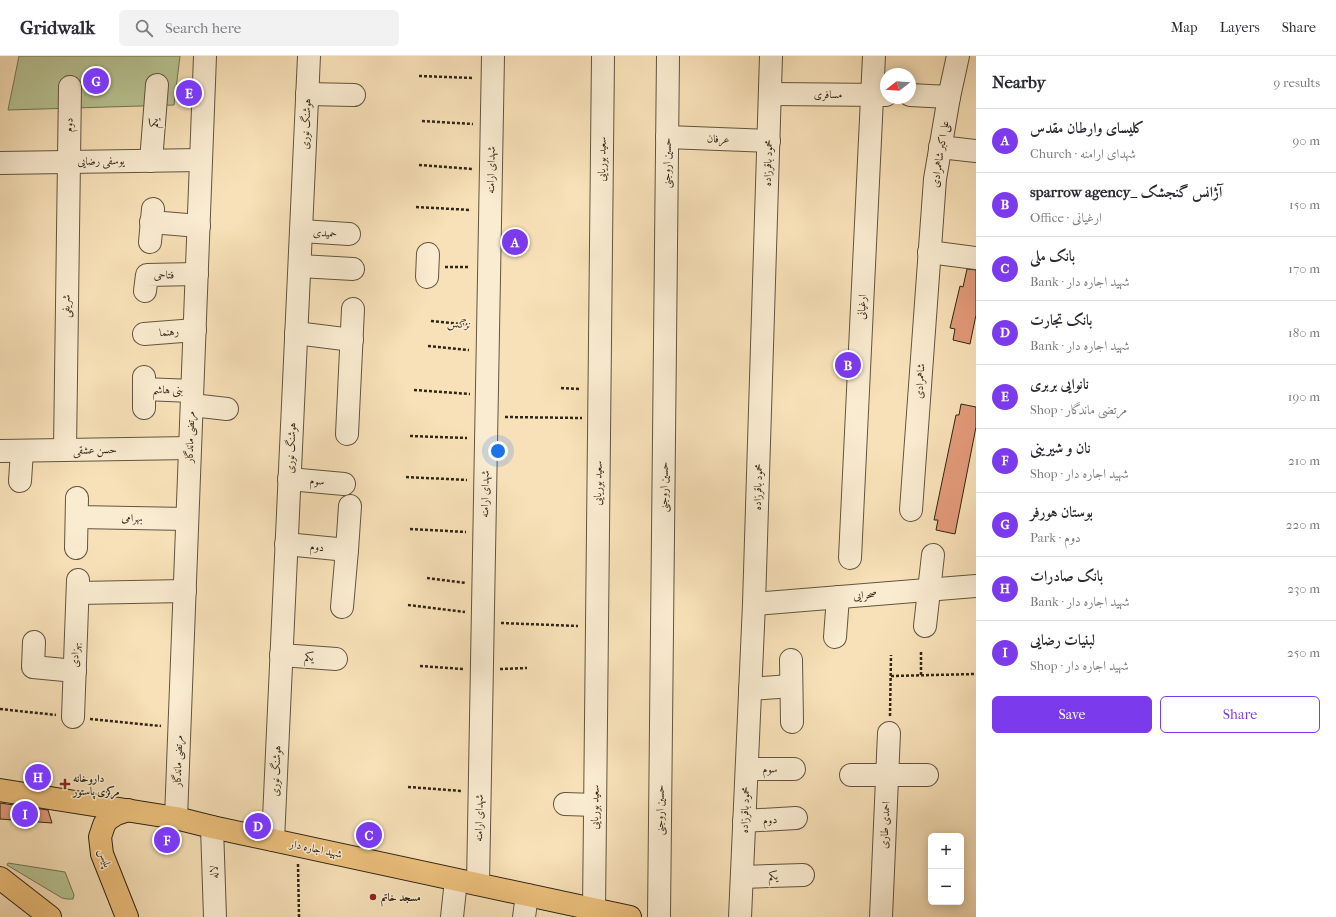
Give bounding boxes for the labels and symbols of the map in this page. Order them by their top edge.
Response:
pin: G [83,66,109,96]
north arrow [880,68,916,104]
pin: E [176,78,202,108]
street label: مسافری [814,88,842,102]
street label: هوشنگ نوری [297,98,314,150]
street label: یکم [147,117,165,129]
street label: دوم [62,118,79,132]
street label: علی اکبر شاهمرادی [928,120,954,189]
street label: عرفان [706,132,729,147]
street label: سعید بوریایی [595,136,610,182]
street label: حسین اروجنی [660,138,676,188]
street label: محمود باقرزاده [761,139,776,187]
street label: شهدای ارامنه [484,146,499,194]
street label: یوسفی رضایی [77,154,126,170]
street label: حمیدی [312,226,338,240]
pin: A [502,227,528,257]
street label: فتاحی [154,268,174,282]
street label: شریفی [59,294,75,318]
street label: ارغیانی [855,294,869,320]
street label: نرگس [447,316,472,333]
street label: رهنما [159,325,179,339]
pin: B [835,350,861,380]
street label: شاهمرادی [912,363,929,399]
street label: بنی هاشم [152,383,184,401]
street label: مرتضی ماندگار [182,411,198,464]
street label: هوشنگ نوری [282,422,299,474]
your location [488,441,508,461]
street label: حسن عشقی [73,443,117,459]
street label: سعید بوریایی [591,460,606,506]
street label: حسین اروجنی [657,462,673,512]
street label: محمود باقرزاده [751,463,766,511]
street label: شهدای ارامنه [478,470,493,518]
street label: سوم [309,474,325,491]
street label: بهرامی [121,511,143,526]
street label: دوم [309,540,325,557]
street label: صحرایی [853,587,878,604]
street label: بهزادی [68,642,83,668]
street label: یکم [303,650,315,668]
street label: مرتضی ماندگار [170,735,186,788]
street label: هوشنگ نوری [267,745,284,797]
pin: H [25,762,51,792]
street label: سوم [762,762,778,779]
place label: داروخانه مرکزی پاستور [71,772,120,800]
marker: داروخانه مرکزی پاستور [60,779,70,789]
street label: سعید بوریایی [588,784,603,830]
street label: حسین اروجنی [653,785,669,835]
street label: محمود باقرزاده [738,786,753,834]
street label: شهدای ارامنه [472,794,487,842]
pin: I [12,799,38,829]
street label: احمدی طاری [877,801,893,849]
pin: D [245,811,271,841]
street label: دوم [762,813,778,830]
pin: C [356,820,382,850]
pin: F [154,825,180,855]
street label: شهید اجاره دار [287,837,344,862]
street label: پلیس [95,847,114,870]
street label: لاله [207,865,221,879]
street label: یکم [768,869,779,887]
place label: مسجد خاتم [381,891,421,907]
marker: مسجد خاتم [368,892,378,902]

